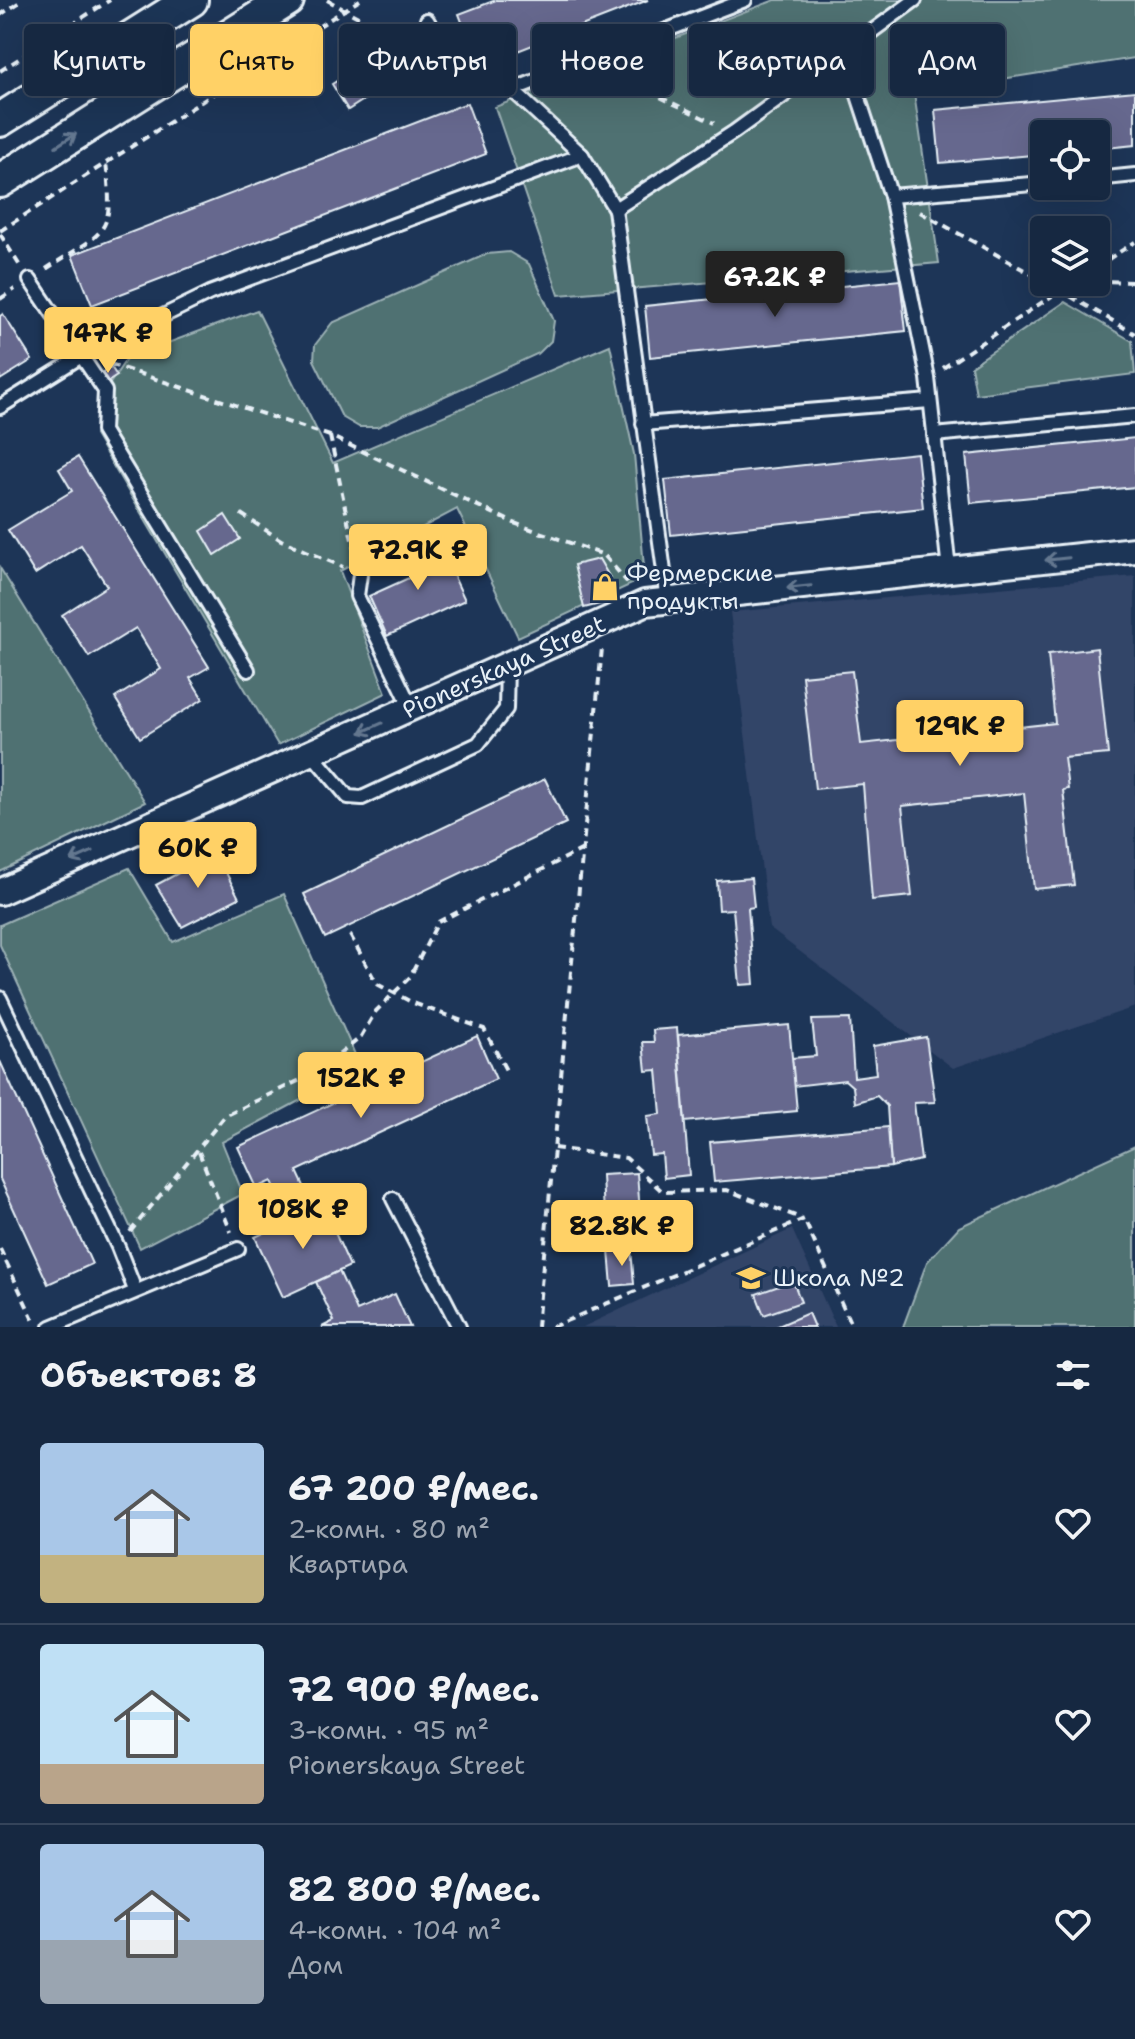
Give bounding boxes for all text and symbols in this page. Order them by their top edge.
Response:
chip: Купить [24,24,174,96]
chip: Снять [190,24,323,96]
chip: Фильтры [339,24,516,96]
chip: Новое [532,24,673,96]
chip: Квартира [689,24,874,96]
chip: Дом [890,24,1005,96]
map controls [1030,120,1110,296]
button: locate [1030,120,1110,200]
one-way arrow [54,131,77,147]
button: layers [1030,216,1110,296]
pin: 67.2K ₽ [701,251,849,319]
text: 67.2K ₽ [724,259,826,294]
pin: 147K ₽ [43,307,173,375]
text: 147K ₽ [62,315,154,350]
pin: 72.9K ₽ [344,524,492,592]
text: 72.9K ₽ [367,532,469,567]
one-way arrow [1045,551,1071,566]
place label: Фермерские продукты [627,557,774,617]
shop icon: Фермерские продукты [590,572,620,602]
one-way arrow [786,579,813,594]
street label: Pionerskaya Street [397,608,611,726]
pin: 129K ₽ [895,700,1025,768]
text: 129K ₽ [914,708,1006,743]
one-way arrow [359,721,384,736]
pin: 60K ₽ [142,822,254,890]
text: 60K ₽ [157,830,239,865]
one-way arrow [70,849,95,864]
pin: 152K ₽ [296,1052,426,1120]
text: 152K ₽ [316,1060,406,1095]
pin: 108K ₽ [238,1183,368,1251]
text: 108K ₽ [257,1191,349,1226]
pin: 82.8K ₽ [548,1200,696,1268]
text: 82.8K ₽ [569,1208,675,1243]
place label: Школа №2 [773,1262,905,1294]
school or university icon: Школа №2 [736,1263,766,1293]
text: Объектов: 8 [40,1352,257,1398]
icon: filters [1051,1353,1095,1397]
text: 67 200 ₽/мес. [288,1465,539,1511]
icon: home [104,1475,200,1571]
icon: heart [1051,1501,1095,1545]
text: 2-комн. · 80 m² [288,1511,490,1546]
text: Квартира [288,1546,408,1581]
text: 72 900 ₽/мес. [288,1666,540,1712]
icon: home [104,1676,200,1772]
icon: heart [1051,1702,1095,1746]
text: 3-комн. · 95 m² [288,1712,489,1747]
text: Pionerskaya Street [288,1747,525,1782]
text: 82 800 ₽/мес. [288,1866,541,1912]
icon: home [104,1876,200,1972]
icon: heart [1051,1902,1095,1946]
text: 4-комн. · 104 m² [288,1912,502,1947]
text: Дом [288,1947,343,1982]

